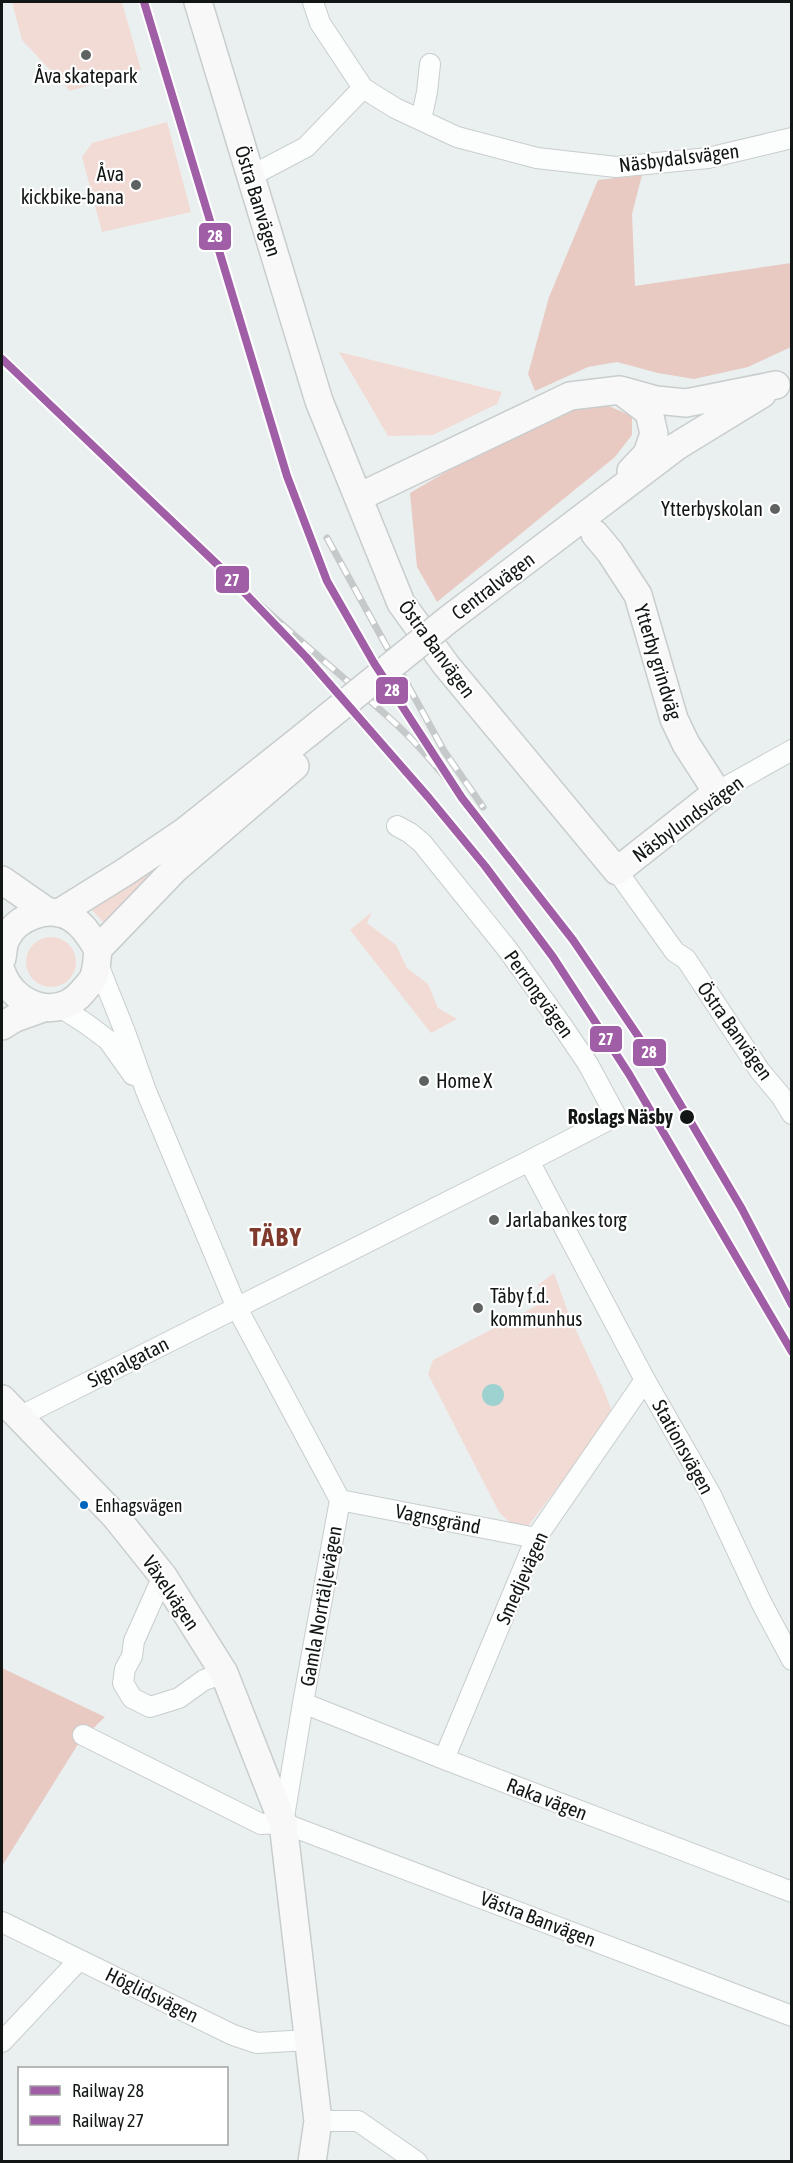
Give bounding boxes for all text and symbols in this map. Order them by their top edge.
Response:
marker: Åva skatepark [79,48,93,62]
place label: Åva skatepark [34,64,138,87]
street label: Näsbydalsvägen [618,139,740,176]
street label: Östra Banvägen [231,143,286,259]
place label: Åva kickbike-bana [21,162,124,208]
marker: Åva kickbike-bana [129,178,143,192]
line badge: 28 [198,222,232,251]
text: 28 [207,227,223,245]
place label: Ytterbyskolan [661,497,763,520]
marker: Ytterbyskolan [768,502,782,516]
street label: Centralvägen [447,547,539,624]
line badge: 27 [215,565,250,594]
text: 27 [224,571,240,589]
street label: Östra Banvägen [394,595,480,702]
street label: Ytterby grindväg [630,601,687,723]
line badge: 28 [375,676,409,705]
text: 28 [384,681,400,699]
street label: Näsbylundsvägen [628,771,748,866]
street label: Perrongvägen [500,945,579,1042]
street label: Östra Banvägen [693,977,778,1084]
line badge: 27 [589,1025,623,1053]
text: 27 [598,1030,614,1048]
line badge: 28 [632,1038,667,1067]
text: 28 [641,1043,657,1061]
place label: Home X [436,1069,492,1092]
marker: Home X [417,1074,431,1088]
place label: Roslags Näsby [568,1105,674,1128]
marker: Roslags Näsby [678,1108,696,1126]
place label: Jarlabankes torg [506,1208,627,1231]
marker: Jarlabankes torg [487,1213,501,1227]
district label: TÄBY [249,1222,303,1252]
place label: Täby f.d. kommunhus [490,1284,582,1330]
marker: Täby f.d. kommunhus [471,1301,485,1315]
street label: Signalgatan [83,1331,172,1392]
street label: Stationsvägen [648,1396,719,1498]
place label: Enhagsvägen [95,1495,182,1516]
marker: Enhagsvägen [78,1499,90,1511]
street label: Vagnsgränd [393,1499,483,1538]
street label: Gamla Norrtäljevägen [295,1524,346,1688]
street label: Smedjevägen [491,1528,552,1628]
street label: Växelvägen [138,1551,205,1634]
street label: Raka vägen [504,1773,591,1824]
street label: Västra Banvägen [477,1886,599,1951]
street label: Höglidsvägen [102,1962,202,2027]
legend [18,2067,228,2145]
text: Railway 28 [72,2080,144,2101]
text: Railway 27 [72,2110,144,2131]

